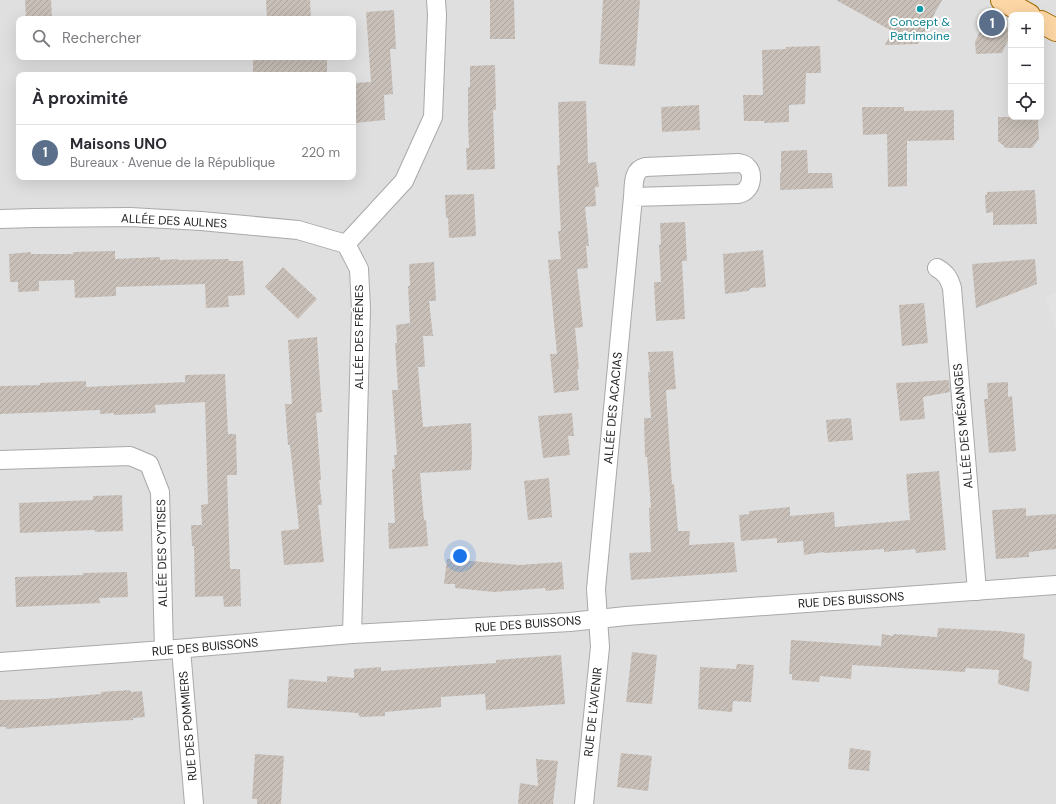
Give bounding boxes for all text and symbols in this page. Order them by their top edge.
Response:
marker: Concept & Patrimoine [915,4,925,14]
pin: 1 [979,8,1005,38]
map controls [1008,12,1044,120]
button: + [1008,12,1044,48]
place label: Concept & Patrimoine [890,14,950,44]
search box [16,16,356,60]
icon: search [30,27,52,49]
text: Rechercher [62,28,141,48]
button: − [1008,48,1044,84]
button: locate [1008,84,1044,120]
text: À proximité [32,87,128,109]
text: Maisons UNO [70,134,167,154]
text: 1 [43,144,47,161]
text: 220 m [301,144,340,161]
text: Bureaux · Avenue de la République [70,154,275,171]
street label: ALLÉE DES AULNES [120,210,228,232]
street label: ALLÉE DES FRÊNES [351,285,367,389]
street label: ALLÉE DES ACACIAS [600,351,626,465]
street label: ALLÉE DES MÉSANGES [950,363,976,489]
street label: ALLÉE DES CYTISES [153,499,171,607]
your location [450,546,470,566]
street label: RUE DES BUISSONS [797,588,905,612]
street label: RUE DES BUISSONS [474,612,582,636]
street label: RUE DES BUISSONS [151,634,259,660]
street label: RUE DE L'AVENIR [580,667,606,757]
street label: RUE DES POMMIERS [175,670,201,782]

